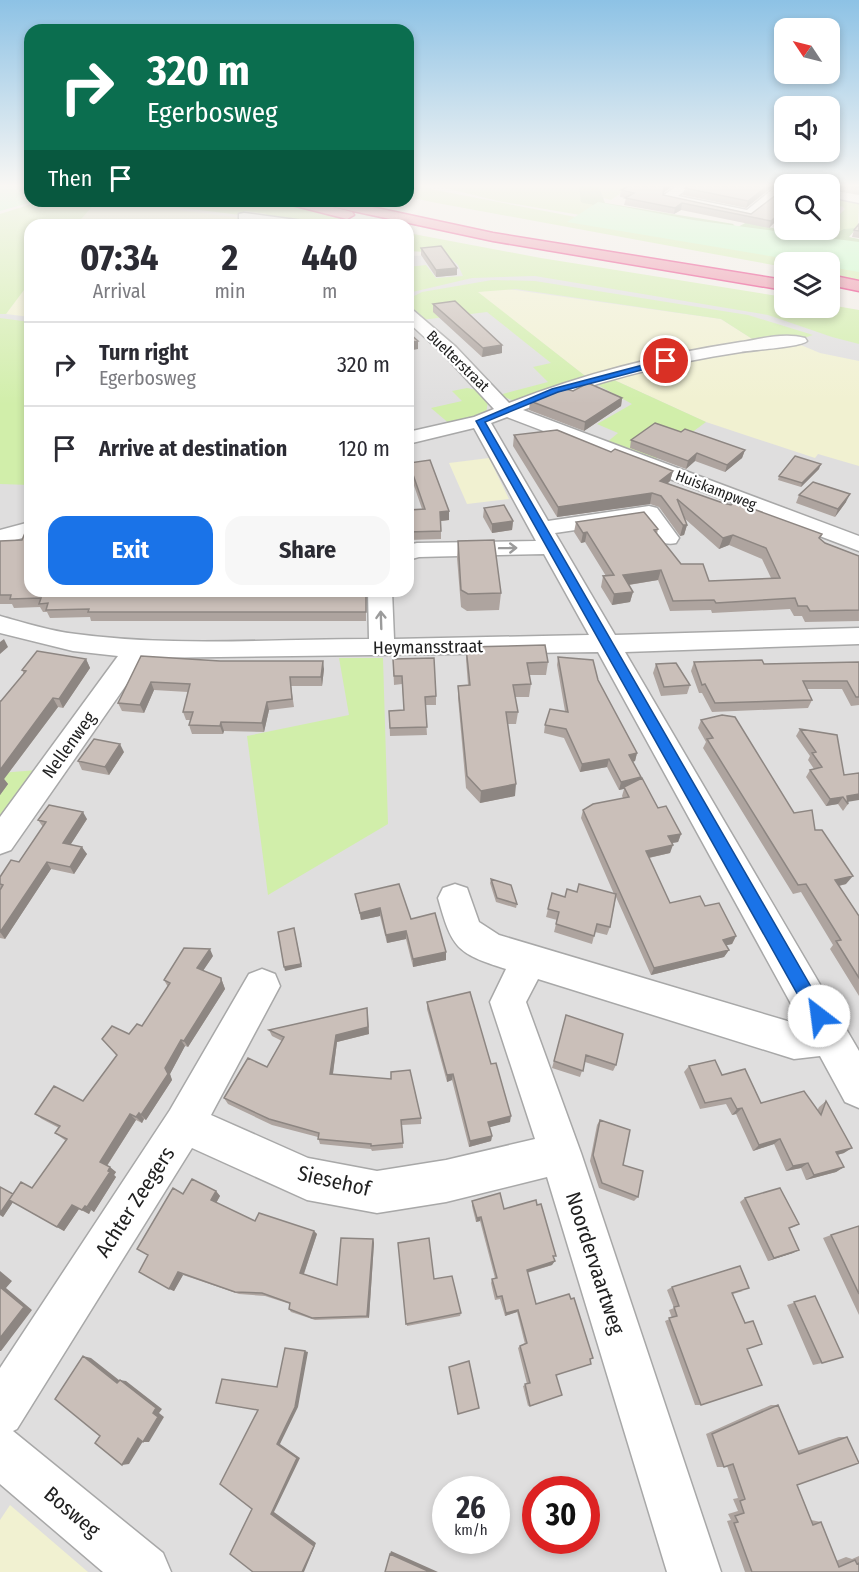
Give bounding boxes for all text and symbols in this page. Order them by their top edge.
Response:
north arrow [774,18,840,84]
map controls [774,18,840,318]
text: 320 m [147,46,250,96]
icon: right [48,48,126,126]
button: sound [774,96,840,162]
text: Egerbosweg [147,97,278,129]
icon: arrive [104,162,137,195]
text: Then [48,165,92,192]
button: search [774,174,840,240]
text: 07:34 [80,236,159,280]
text: 2 [222,236,238,280]
text: 440 [301,236,358,280]
button: layers [774,252,840,318]
text: Arrival [93,279,146,303]
text: min [214,279,245,303]
text: m [322,279,337,303]
street label: Buelterstraat [423,327,493,395]
pin [640,335,691,386]
text: Turn right [99,339,188,366]
icon: arrive [649,344,682,377]
icon: right [48,348,81,381]
text: 320 m [337,351,390,378]
text: Egerbosweg [99,366,196,390]
icon: arrive [48,432,81,465]
text: Arrive at destination [99,435,287,462]
text: 120 m [338,435,390,462]
street label: Huiskampweg [673,466,759,514]
button: Exit [48,516,213,585]
button: Share [225,516,390,585]
one-way arrow [498,542,518,553]
one-way arrow [376,610,387,630]
street label: Heymansstraat [373,635,483,659]
street label: Nellenweg [38,707,101,783]
position arrow [787,984,851,1048]
street label: Achter Zeegers [90,1142,180,1262]
street label: Siesehof [295,1160,374,1202]
street label: Noordervaartweg [560,1188,630,1338]
speed limit sign: 30 [522,1476,600,1554]
street label: Bosweg [39,1481,105,1543]
text: 26 [456,1490,486,1526]
text: km/h [454,1521,488,1539]

